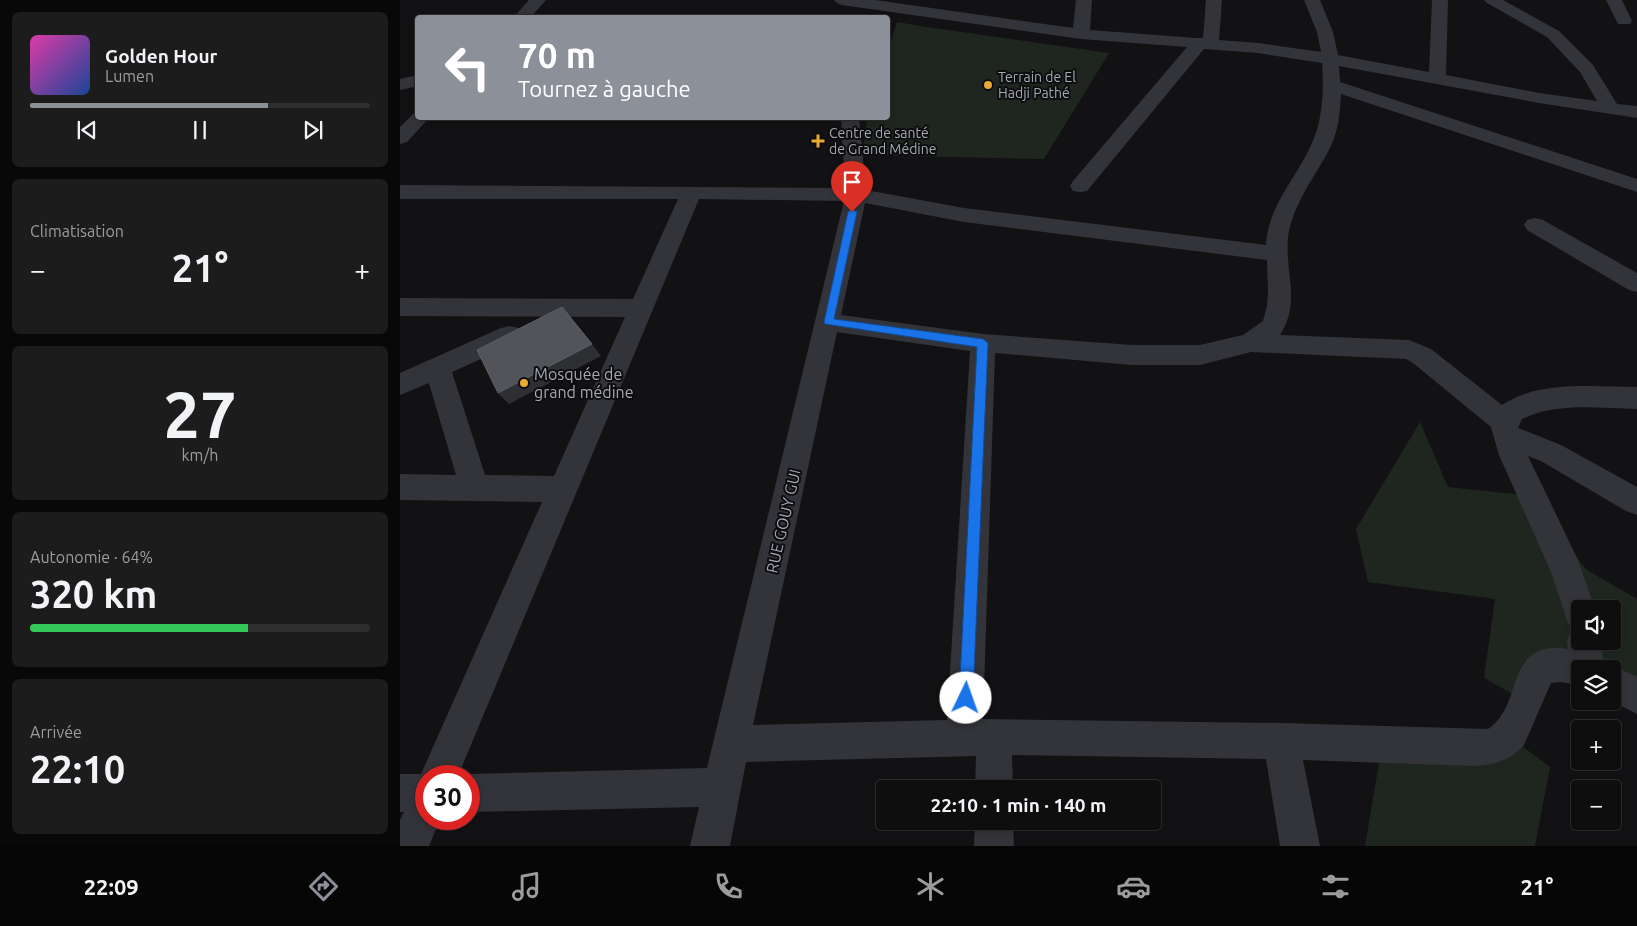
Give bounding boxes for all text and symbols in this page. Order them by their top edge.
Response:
icon: left [435,35,500,100]
text: 70 m [518,35,596,75]
text: Golden Hour [105,45,217,67]
text: Lumen [105,67,154,85]
place label: Terrain de El Hadji Pathé [998,69,1076,101]
text: Tournez à gauche [518,76,691,101]
marker: Terrain de El Hadji Pathé [982,79,994,91]
icon: previous [73,116,101,144]
icon: pause [186,116,214,144]
icon: next [299,116,327,144]
place label: Centre de santé de Grand Médine [829,125,937,157]
marker: Centre de santé de Grand Médine [811,134,825,148]
pin [831,161,873,212]
icon: arrive [838,168,866,196]
text: Climatisation [30,222,124,240]
text: 21° [172,247,228,289]
text: − [30,254,46,285]
text: + [354,254,370,285]
place label: Mosquée de grand médine [534,365,634,401]
text: 27 [163,377,237,450]
marker: Mosquée de grand médine [518,377,530,389]
text: km/h [182,446,218,464]
street label: RUE GOUY GUI [762,467,804,575]
text: Autonomie · 64% [30,548,153,566]
text: 320 km [30,573,157,615]
map controls [1571,600,1621,830]
button: sound [1571,600,1621,650]
button: layers [1571,660,1621,710]
position arrow [939,671,991,723]
button: + [1571,720,1621,770]
text: Arrivée [30,723,82,741]
text: 22:10 [30,748,125,790]
speed limit sign: 30 [415,765,480,830]
button: − [1571,780,1621,830]
text: 22:10 · 1 min · 140 m [931,794,1106,816]
icon: directions [306,869,341,904]
icon: music [509,869,544,904]
icon: phone [711,869,746,904]
icon: climate [913,869,948,904]
icon: car [1116,869,1151,904]
icon: filters [1318,869,1353,904]
text: 22:09 [84,874,139,899]
text: 21° [1521,874,1553,899]

